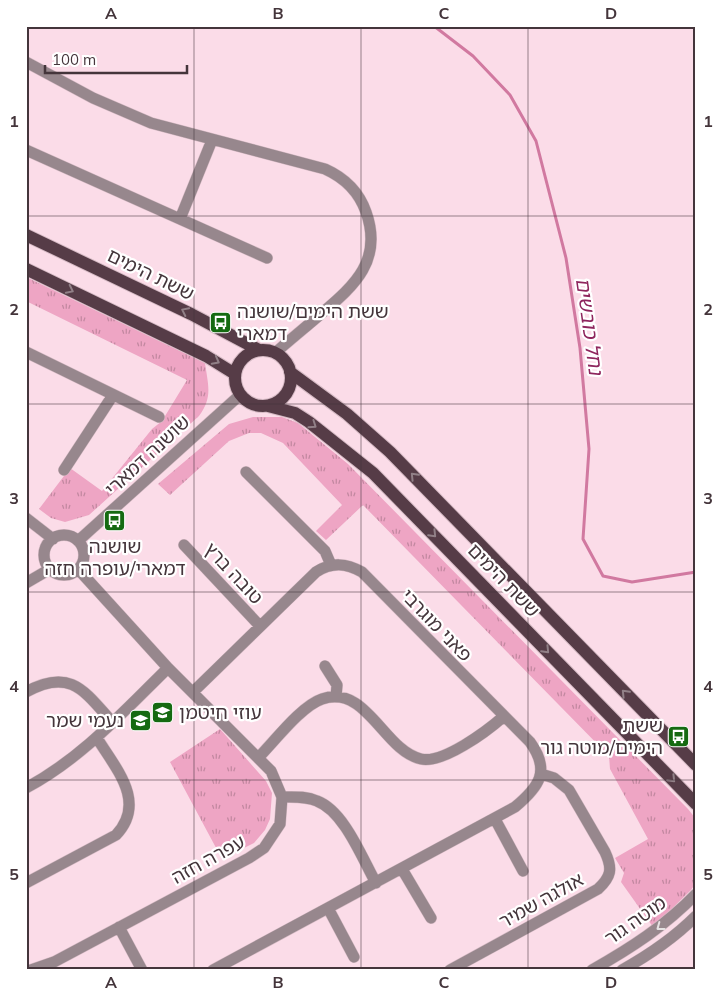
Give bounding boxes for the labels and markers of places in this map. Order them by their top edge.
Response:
place label: ששת הימים/שושנה דמארי [237,299,389,345]
bus stop icon: ששת הימים/שושנה דמארי [209,310,233,334]
bus stop icon: שושנה דמארי/עופרה חזה [103,508,127,532]
place label: שושנה דמארי/עופרה חזה [44,534,186,580]
school or university icon: עוזי חיטמן [151,700,175,724]
place label: עוזי חיטמן [179,700,262,724]
place label: נעמי שמר [46,708,124,732]
school or university icon: נעמי שמר [128,708,152,732]
place label: ששת הימים/מוטה גור [540,713,663,759]
bus stop icon: ששת הימים/מוטה גור [667,724,691,748]

